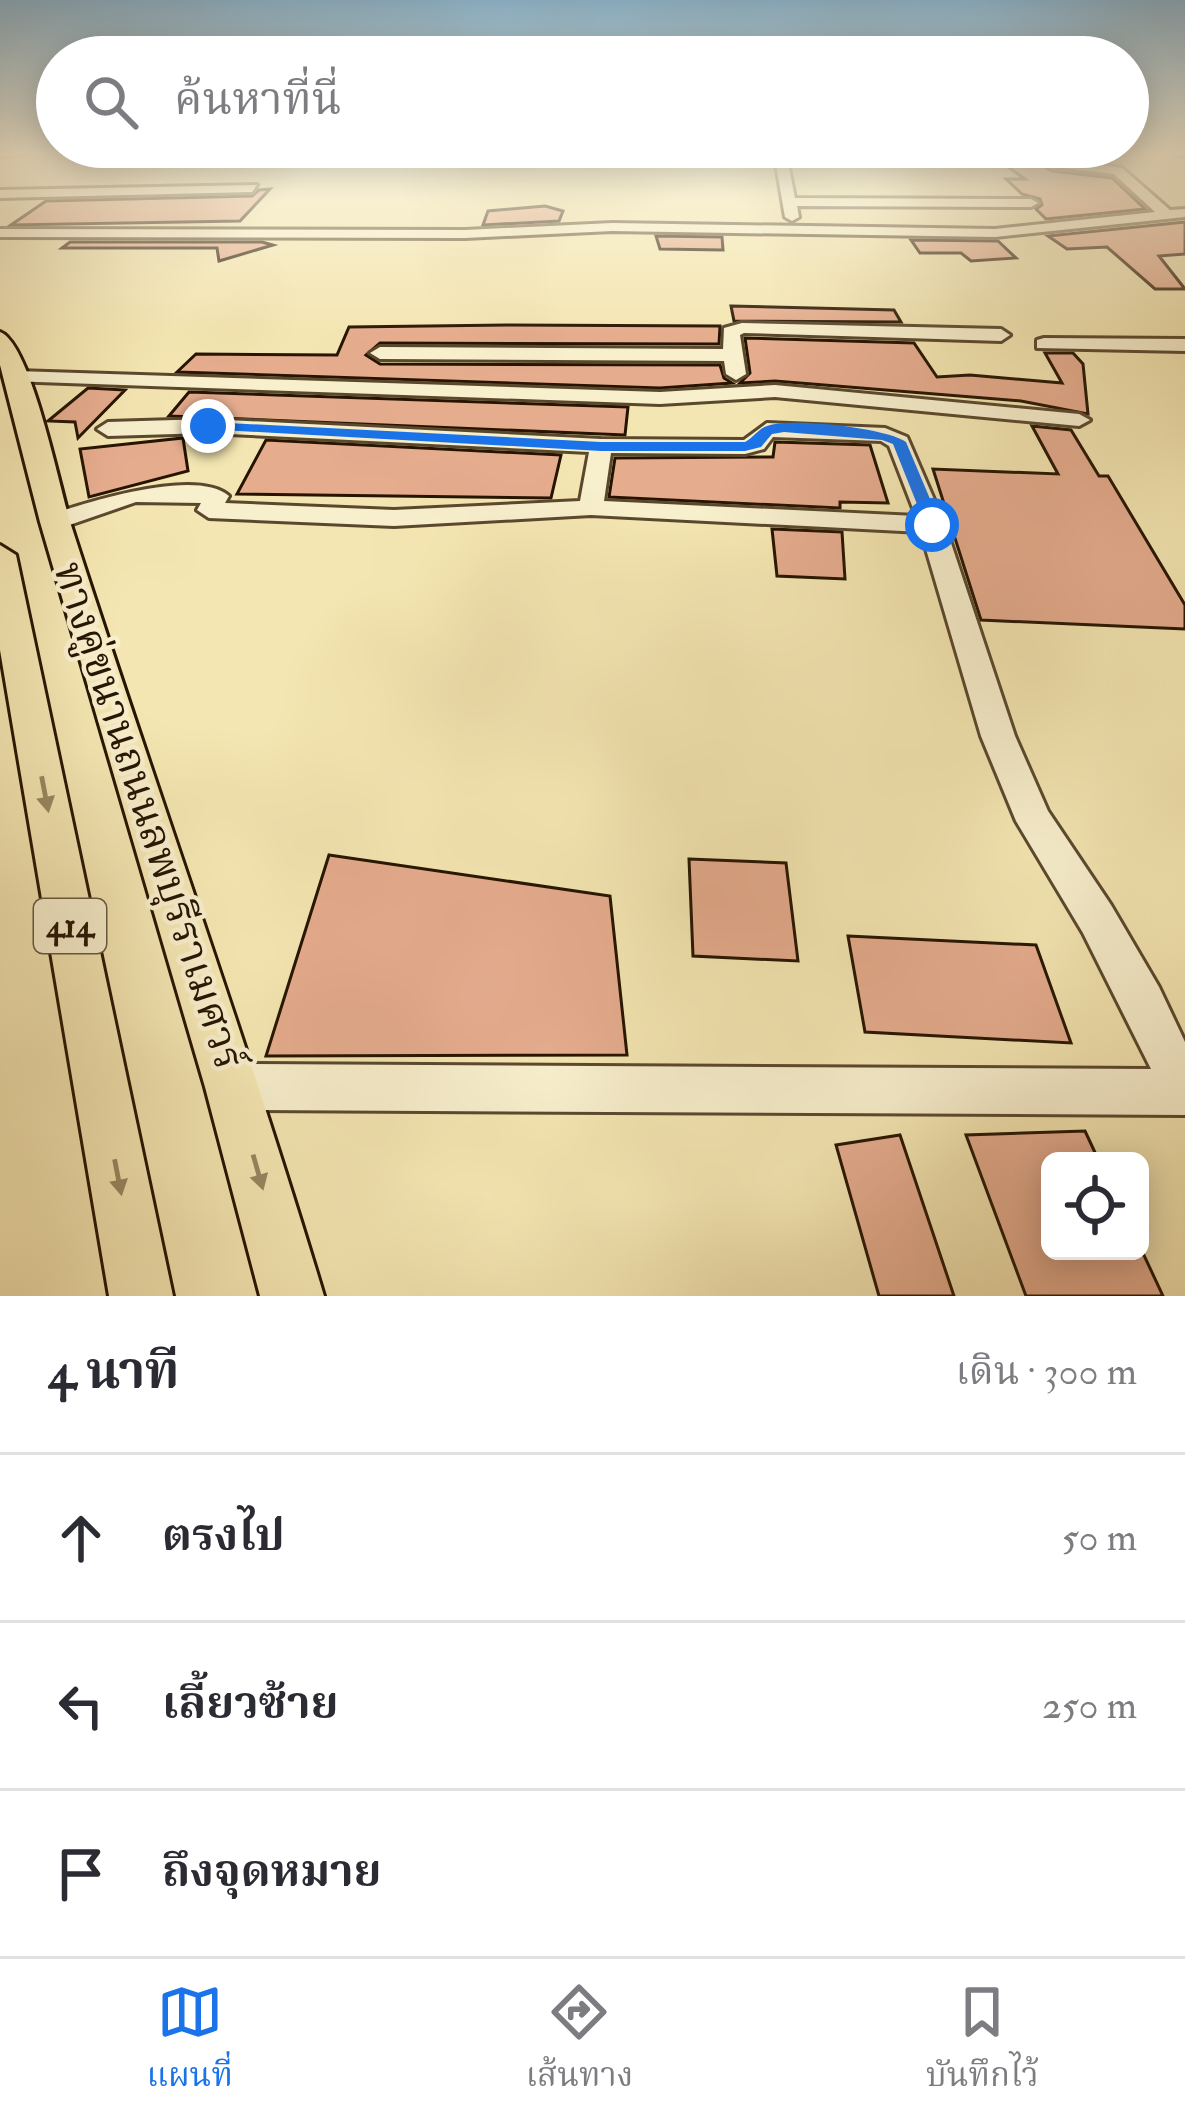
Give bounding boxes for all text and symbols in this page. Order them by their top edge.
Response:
search box [36,36,1149,168]
icon: search [78,69,144,135]
text: ค้นหาที่นี่ [174,72,342,128]
route end [181,399,235,453]
route start [905,498,959,552]
street label: ทางคู่ขนานถนนลพบุรีราเมศวร์ [41,556,255,1078]
one-way arrow [36,776,55,814]
road number: 414 [34,899,106,953]
map controls [1041,1152,1149,1260]
button: locate [1041,1152,1149,1260]
one-way arrow [249,1154,268,1191]
one-way arrow [109,1159,128,1197]
text: 4 นาที [48,1340,179,1404]
text: เดิน · 300 m [956,1347,1137,1396]
icon: ahead [48,1505,114,1571]
text: ตรงไป [162,1508,285,1564]
text: 50 m [1062,1513,1137,1562]
icon: left [48,1673,114,1739]
text: เลี้ยวซ้าย [162,1676,338,1732]
text: 250 m [1042,1681,1137,1730]
icon: arrive [48,1841,114,1907]
text: ถึงจุดหมาย [162,1844,382,1900]
tab: แผนที่ [146,1979,233,2104]
tab: เส้นทาง [526,1979,633,2104]
tab: บันทึกไว้ [926,1979,1039,2104]

